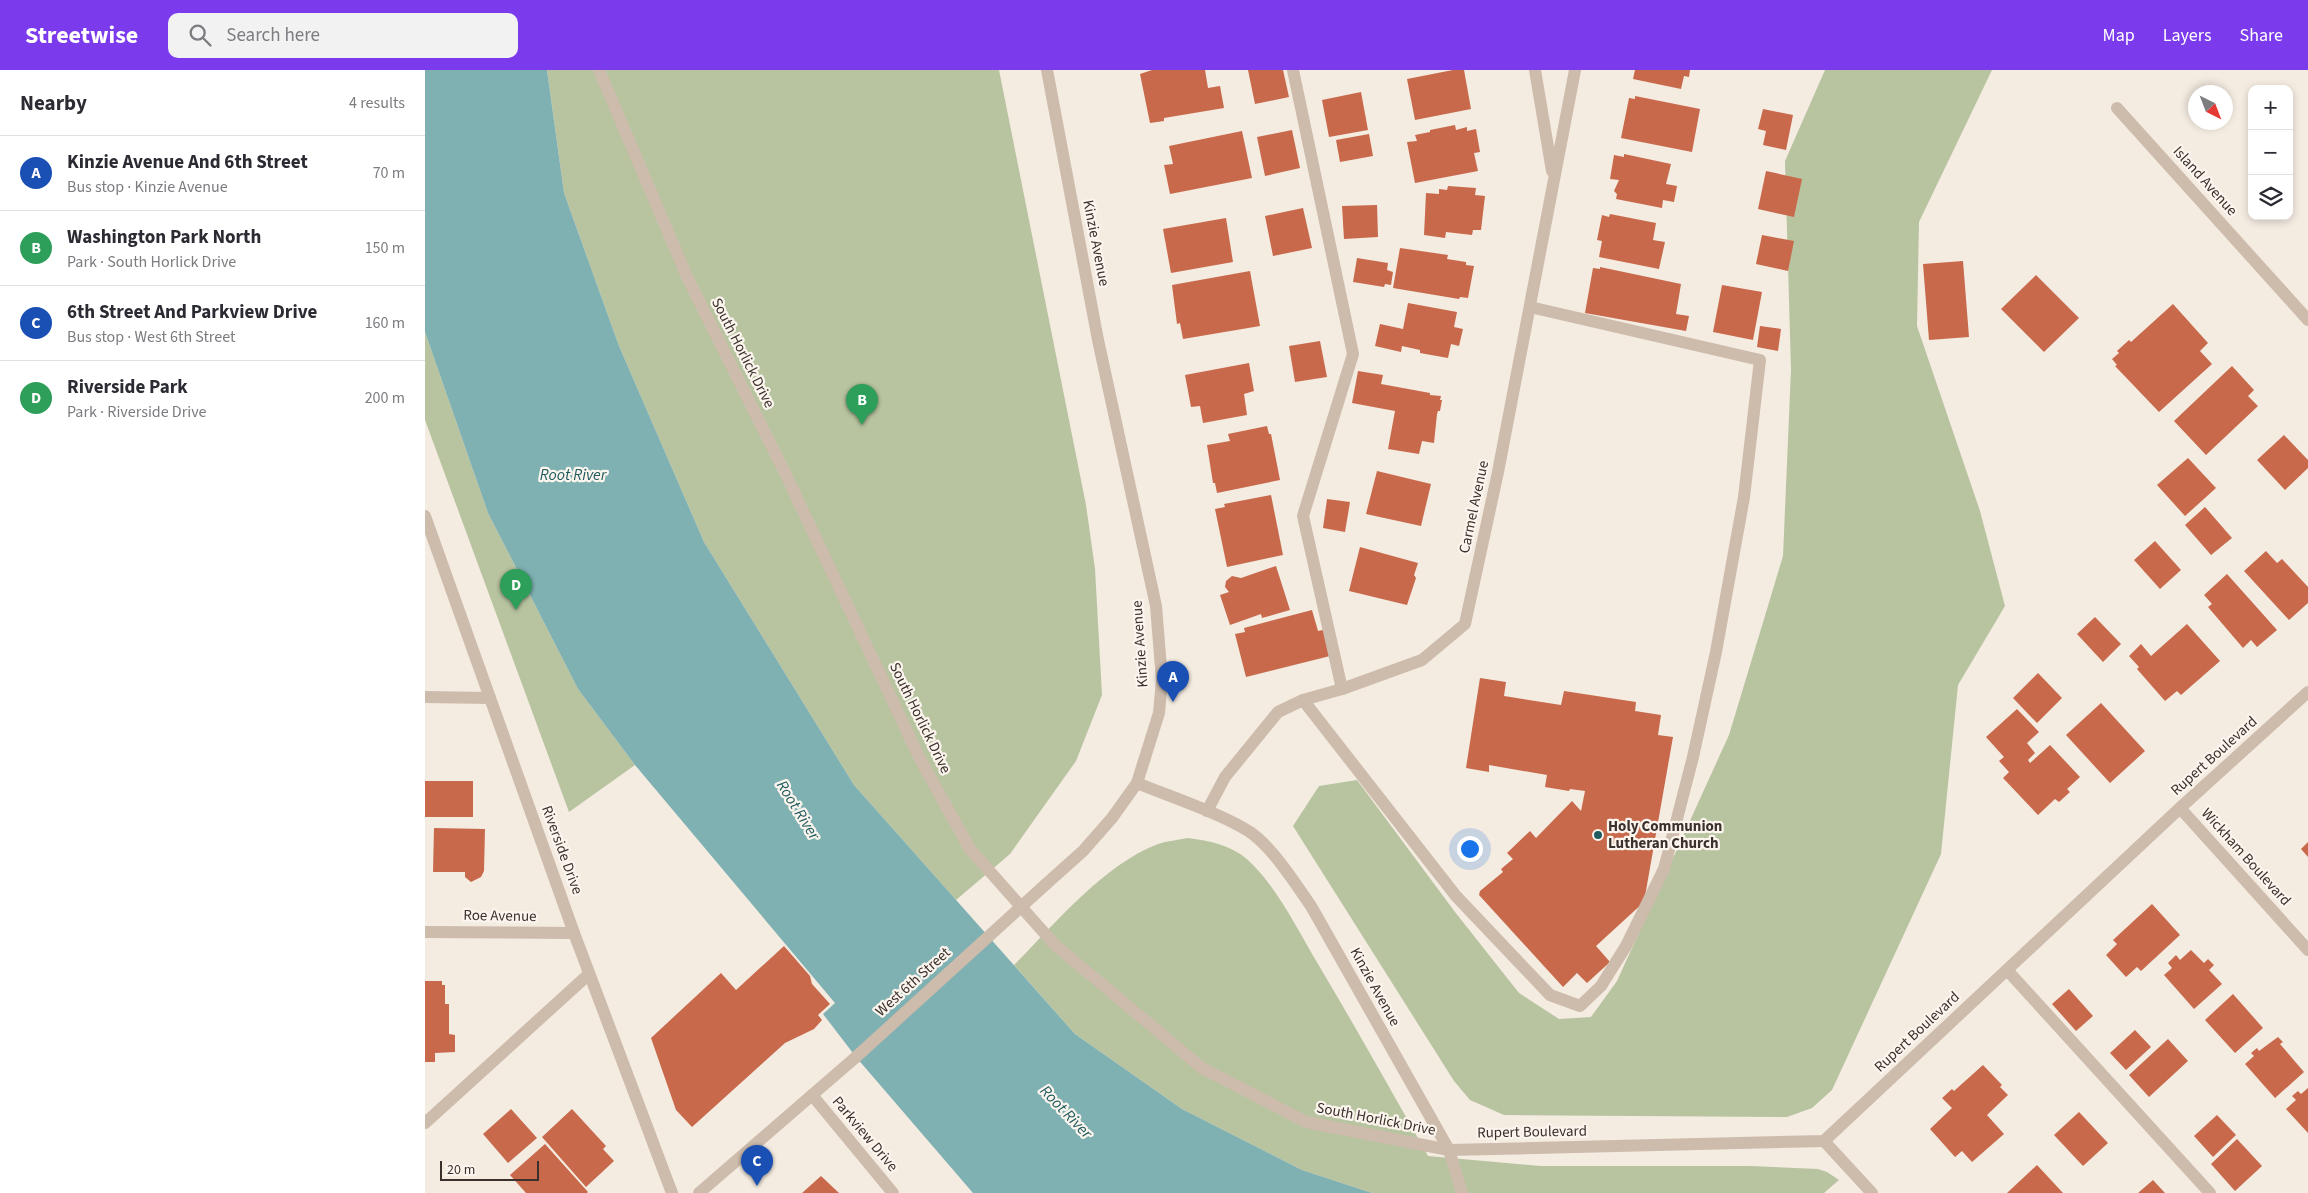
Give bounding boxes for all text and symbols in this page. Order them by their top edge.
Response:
search box [168,13,518,58]
text: Streetwise [25,18,138,53]
icon: search [186,21,214,49]
text: Search here [226,22,320,49]
text: Map [2103,23,2135,48]
text: Layers [2163,23,2212,48]
text: Share [2240,23,2283,48]
north arrow [2188,85,2233,130]
map controls [2248,85,2293,220]
button: + [2248,85,2293,130]
text: Nearby [20,88,87,118]
text: 4 results [349,92,405,114]
button: − [2248,130,2293,175]
street label: Island Avenue [2168,142,2242,220]
text: Kinzie Avenue And 6th Street [67,149,308,176]
text: A [31,162,41,184]
text: 70 m [373,162,405,184]
button: layers [2248,175,2293,220]
text: Bus stop · Kinzie Avenue [67,176,228,198]
street label: Kinzie Avenue [1077,198,1115,288]
text: Washington Park North [67,224,261,251]
text: B [31,237,41,259]
text: 150 m [365,237,405,259]
text: Park · South Horlick Drive [67,251,236,273]
street label: South Horlick Drive [706,294,780,412]
text: 6th Street And Parkview Drive [67,299,317,326]
text: C [31,312,41,334]
text: 160 m [365,312,405,334]
text: Bus stop · West 6th Street [67,326,235,348]
text: Riverside Park [67,374,188,401]
pin: B [846,384,878,425]
text: D [31,387,41,409]
text: 200 m [365,387,405,409]
text: Park · Riverside Drive [67,401,207,423]
street label: Carmel Avenue [1454,459,1494,555]
water label: Root River [540,464,608,486]
pin: D [500,569,532,610]
street label: Kinzie Avenue [1126,600,1154,688]
street label: South Horlick Drive [884,659,956,777]
pin: A [1157,661,1189,702]
street label: Rupert Boulevard [2166,711,2262,801]
water label: Root River [771,776,826,845]
street label: Riverside Drive [536,803,588,897]
street label: Wickham Boulevard [2196,804,2296,910]
place label: Holy Communion Lutheran Church [1608,816,1722,854]
marker: Holy Communion Lutheran Church [1592,829,1604,841]
your location [1457,836,1483,862]
street label: Roe Avenue [463,905,537,927]
street label: West 6th Street [871,943,955,1021]
street label: Kinzie Avenue [1345,944,1405,1030]
street label: Rupert Boulevard [1870,987,1964,1077]
water label: Root River [1035,1080,1098,1145]
street label: Parkview Drive [827,1092,903,1176]
street label: South Horlick Drive [1315,1097,1437,1141]
street label: Rupert Boulevard [1477,1121,1587,1143]
pin: C [741,1145,773,1186]
scale bar [440,1158,539,1181]
text: 20 m [447,1160,475,1180]

